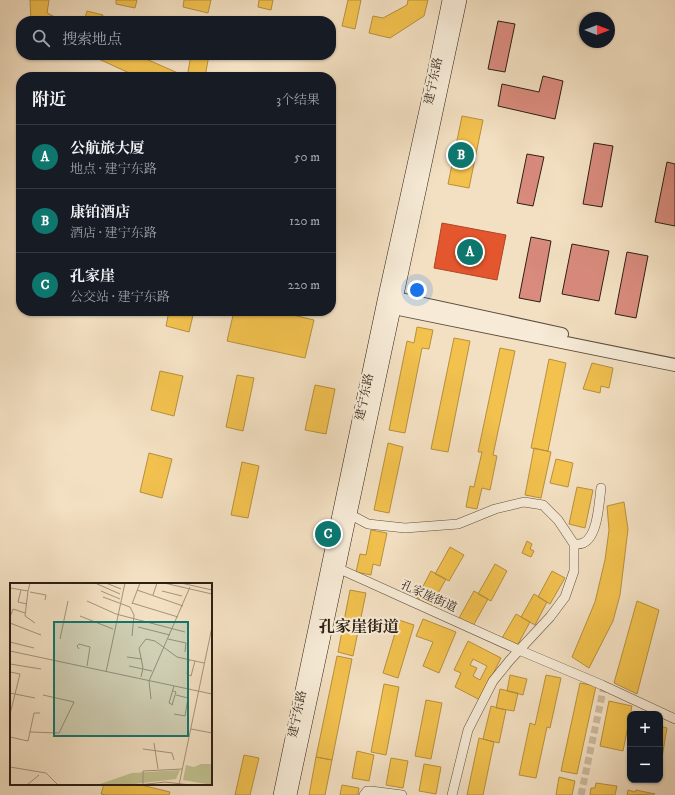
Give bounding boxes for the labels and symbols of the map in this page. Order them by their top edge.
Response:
north arrow [579,12,615,48]
street label: 建宁东路 [421,56,446,106]
pin: B [448,140,474,170]
pin: A [457,237,483,267]
your location [407,280,427,300]
street label: 建宁东路 [352,372,377,422]
pin: C [315,519,341,549]
street label: 孔家崖街道 [398,577,459,616]
inset map [10,583,212,785]
district label: 孔家崖街道 [319,617,399,637]
street label: 建宁东路 [285,689,310,739]

